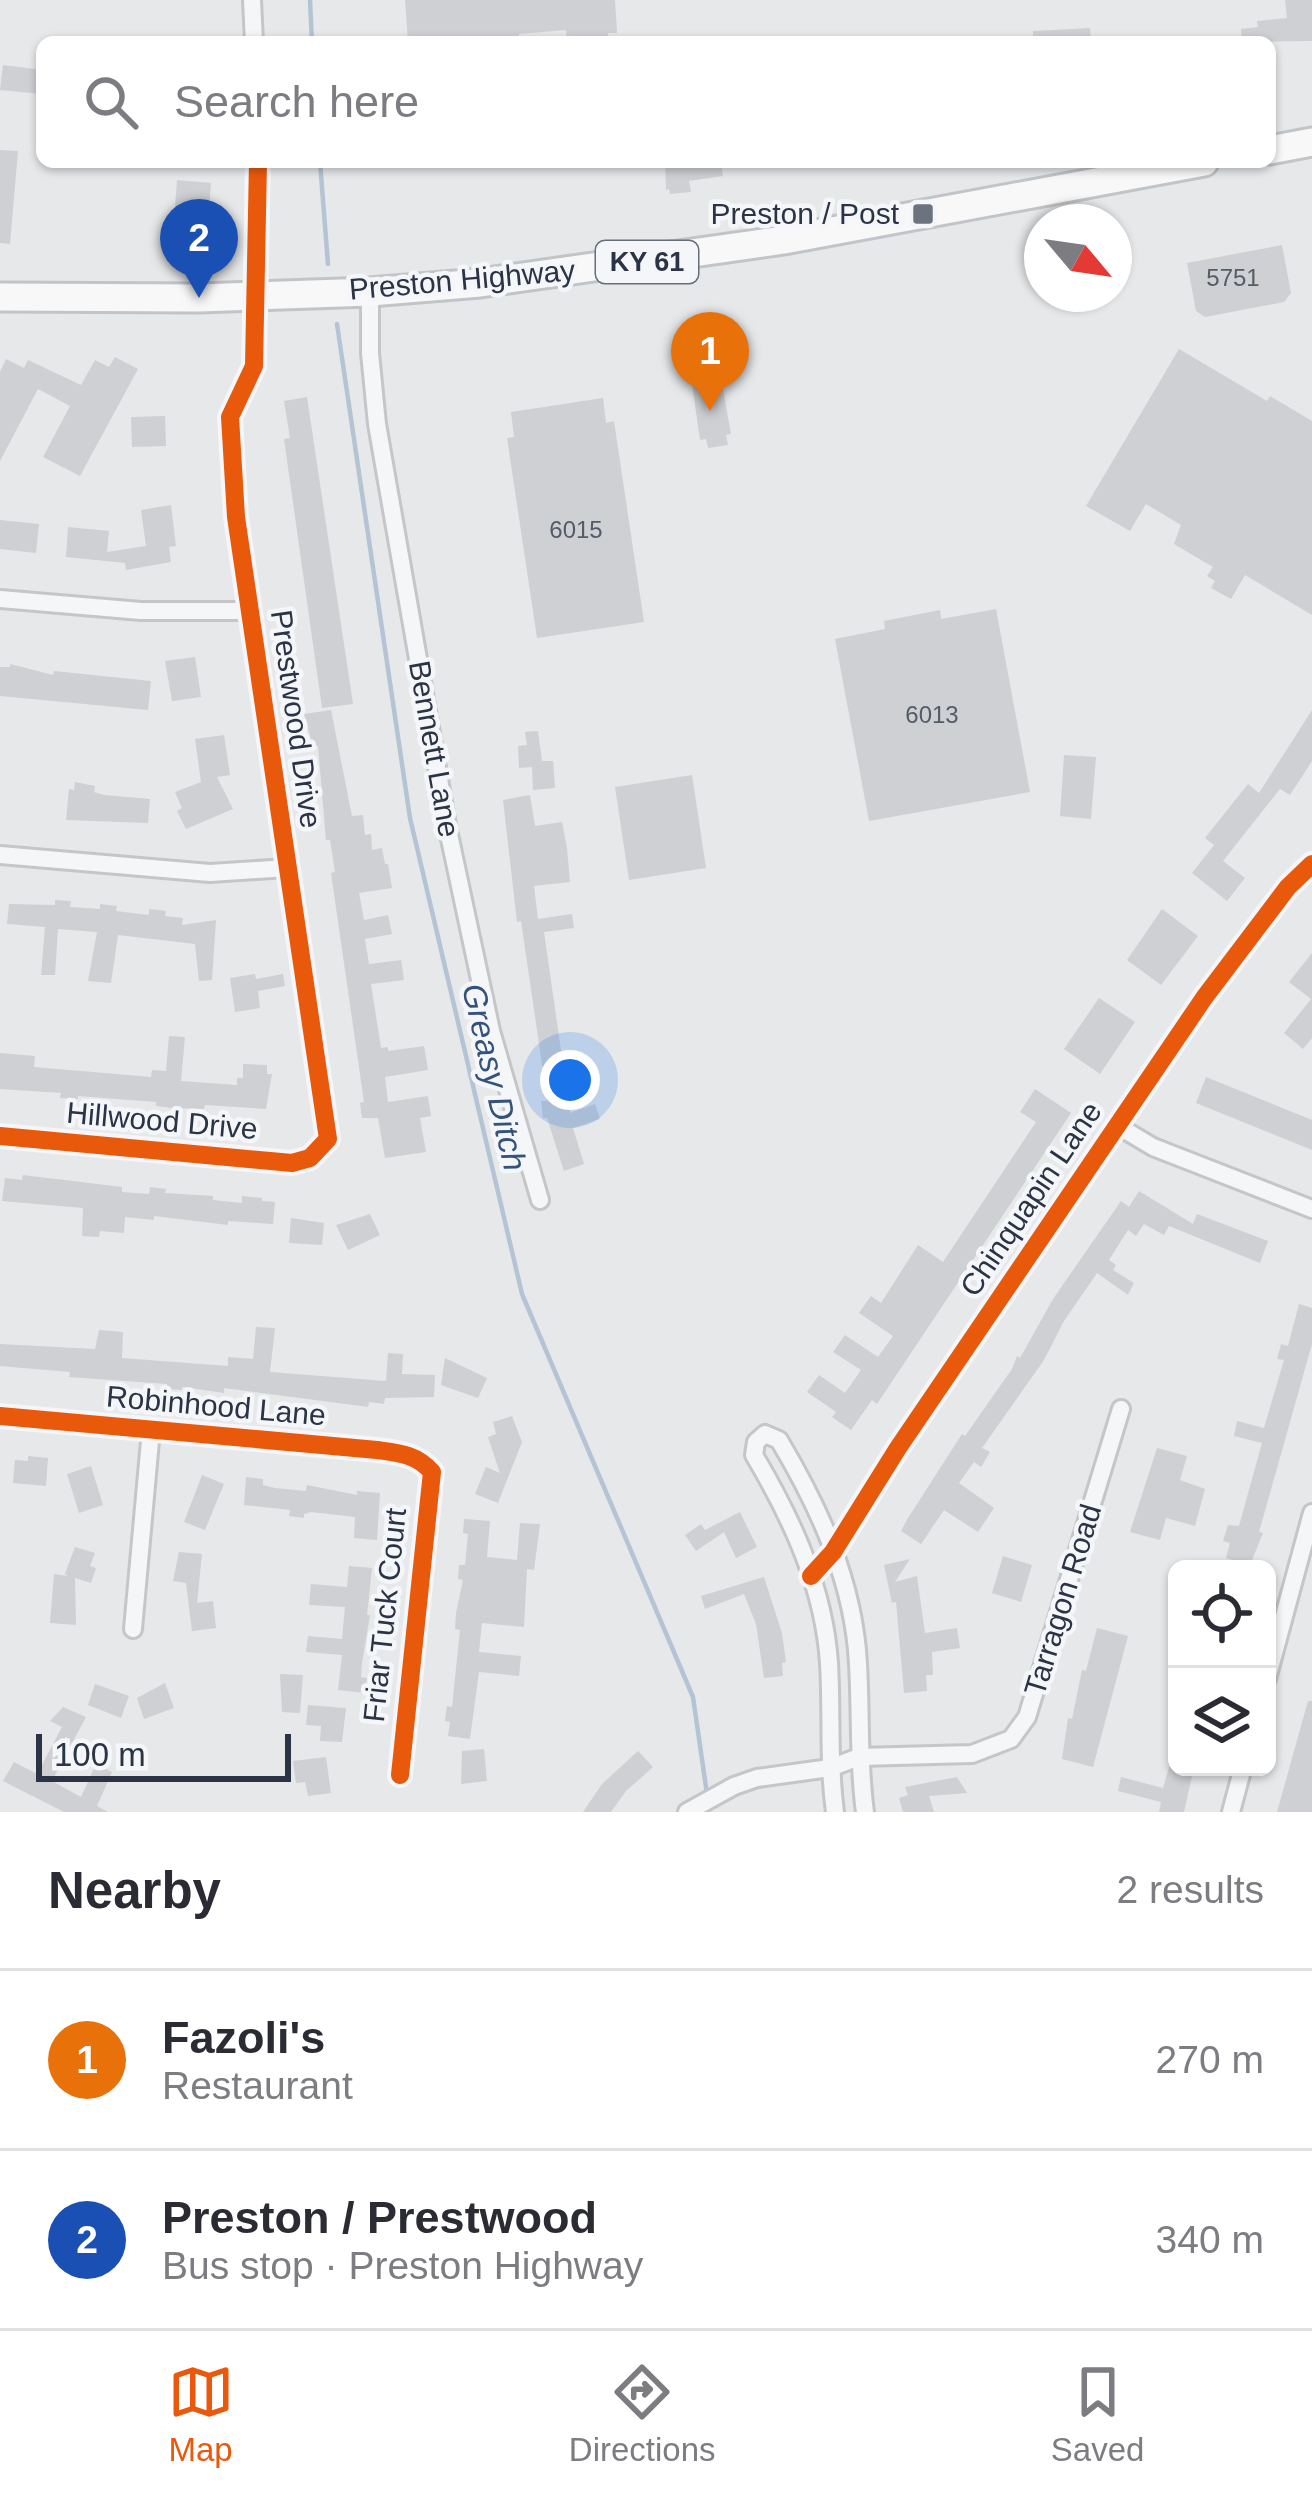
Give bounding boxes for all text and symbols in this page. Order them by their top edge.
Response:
search box [36,36,1276,168]
icon: search [78,69,144,135]
text: Search here [174,76,419,127]
place label: Preston / Post [711,197,900,230]
pin: 2 [160,199,238,298]
marker: Preston / Post [910,201,936,227]
north arrow [1024,204,1132,312]
road number: KY 61 [596,241,698,283]
street label: Preston Highway [348,253,576,306]
house number: 5751 [1206,264,1260,291]
pin: 1 [671,312,749,411]
house number: 6015 [549,516,603,543]
street label: Prestwood Drive [265,608,328,830]
street label: Bennett Lane [403,658,466,840]
house number: 6013 [905,701,959,728]
water label: Greasy Ditch [455,980,534,1174]
your location [540,1050,600,1110]
street label: Chinquapin Lane [953,1095,1108,1302]
street label: Hillwood Drive [65,1096,259,1145]
street label: Robinhood Lane [105,1379,327,1432]
street label: Tarragon Road [1018,1500,1107,1700]
street label: Friar Tuck Court [357,1506,412,1724]
map controls [1168,1560,1276,1776]
button: locate [1168,1560,1276,1668]
button: layers [1168,1668,1276,1776]
scale bar [36,1728,291,1781]
text: 100 m [54,1736,146,1773]
text: Nearby [48,1862,221,1919]
text: 2 results [1117,1868,1264,1911]
text: Fazoli's [162,2012,325,2063]
text: 1 [76,2038,98,2081]
text: 270 m [1156,2038,1264,2081]
text: Restaurant [162,2064,353,2107]
text: Preston / Prestwood [162,2192,597,2243]
text: 2 [76,2218,98,2261]
text: 340 m [1156,2218,1264,2261]
text: Bus stop · Preston Highway [162,2244,643,2287]
tab: Map [168,2359,234,2469]
tab: Directions [569,2359,716,2469]
tab: Saved [1051,2359,1144,2469]

